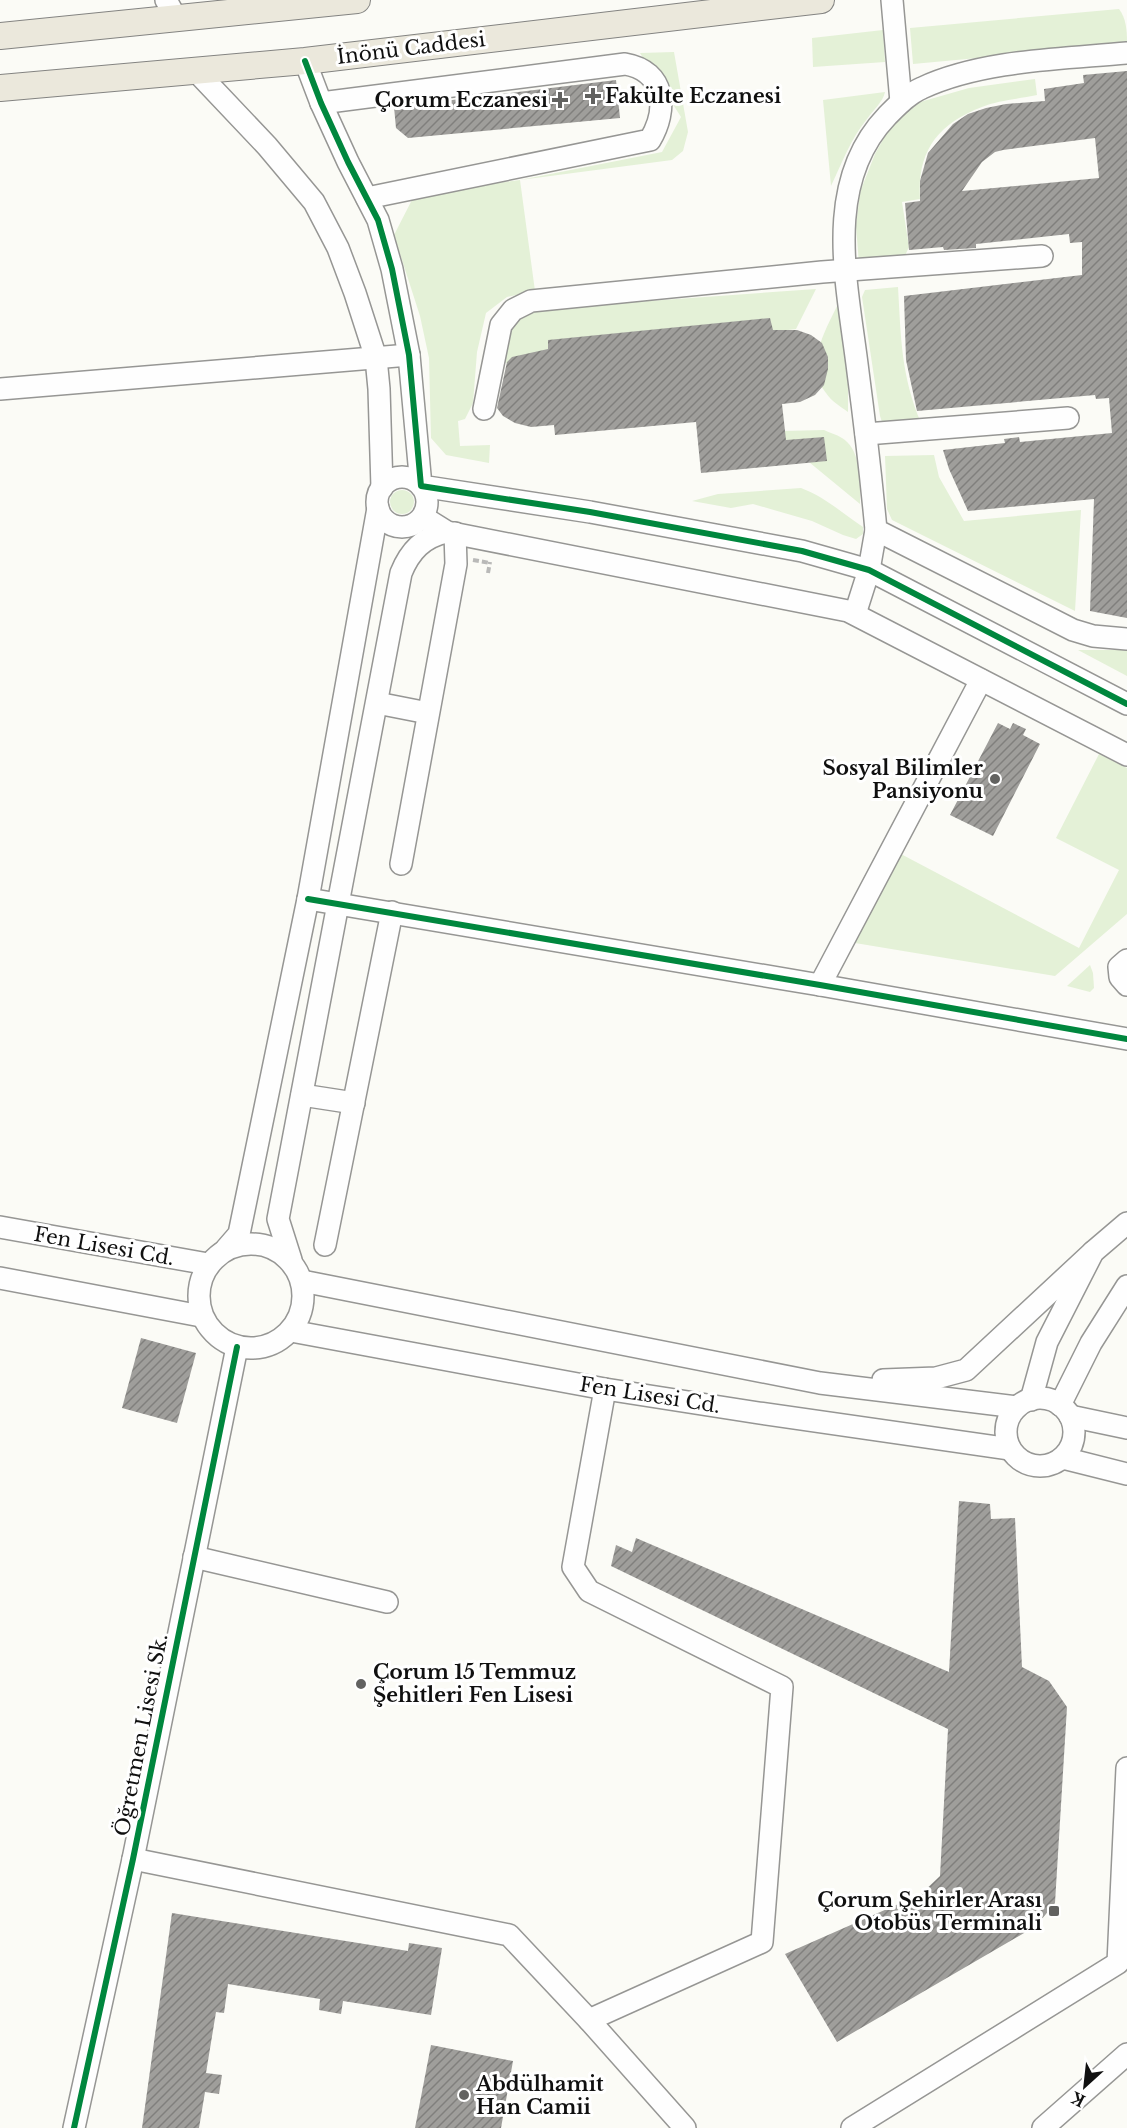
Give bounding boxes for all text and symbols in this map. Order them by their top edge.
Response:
street label: İnönü Caddesi [335,26,487,69]
place label: Fakülte Eczanesi [605,84,781,108]
place label: Çorum Eczanesi [375,88,548,112]
marker: Fakülte Eczanesi [586,89,600,103]
marker: Çorum Eczanesi [553,93,567,107]
place label: Sosyal Bilimler Pansiyonu [823,756,983,803]
marker: Sosyal Bilimler Pansiyonu [988,772,1002,786]
street label: Fen Lisesi Cd. [32,1222,176,1270]
street label: Fen Lisesi Cd. [578,1372,722,1418]
street label: Öğretmen Lisesi Sk. [109,1632,172,1838]
place label: Çorum 15 Temmuz Şehitleri Fen Lisesi [373,1660,576,1707]
marker: Çorum 15 Temmuz Şehitleri Fen Lisesi [354,1677,368,1691]
place label: Çorum Şehirler Arası Otobüs Terminali [817,1888,1042,1935]
marker: Çorum Şehirler Arası Otobüs Terminali [1047,1904,1061,1918]
north arrow [1055,2056,1115,2116]
place label: Abdülhamit Han Camii [475,2072,604,2119]
text: K [1067,2087,1089,2111]
marker: Abdülhamit Han Camii [457,2088,471,2102]

